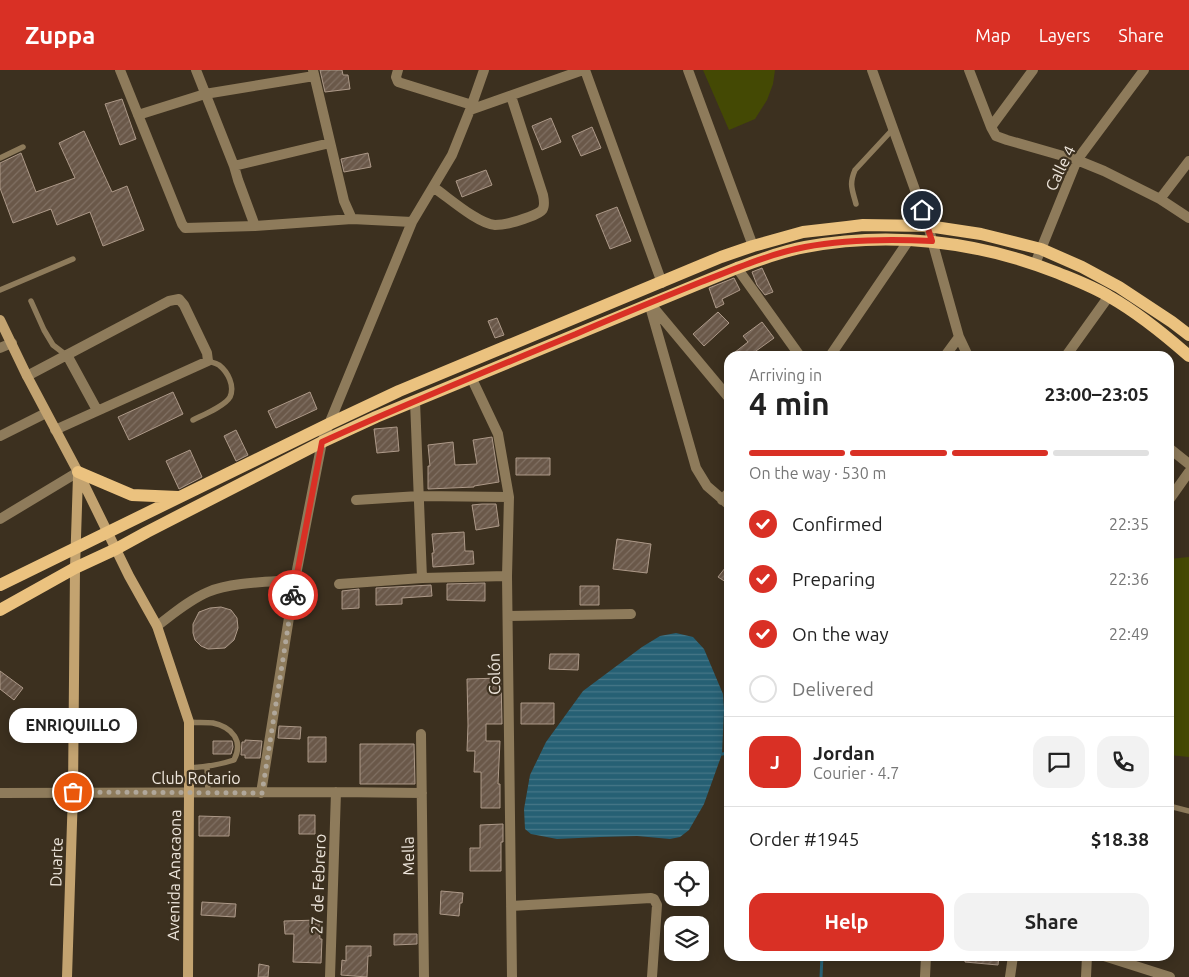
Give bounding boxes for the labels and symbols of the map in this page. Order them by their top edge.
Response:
street label: Calle 4 [1041,143,1079,193]
pin [901,189,943,231]
courier [268,570,318,620]
street label: Colón [485,653,503,695]
callout: ENRIQUILLO [9,707,137,742]
street label: Club Rotario [151,769,241,787]
pin [52,771,94,813]
street label: Avenida Anacaona [164,809,184,941]
street label: 27 de Febrero [307,833,329,935]
street label: Mella [399,836,417,876]
street label: Duarte [46,837,66,887]

